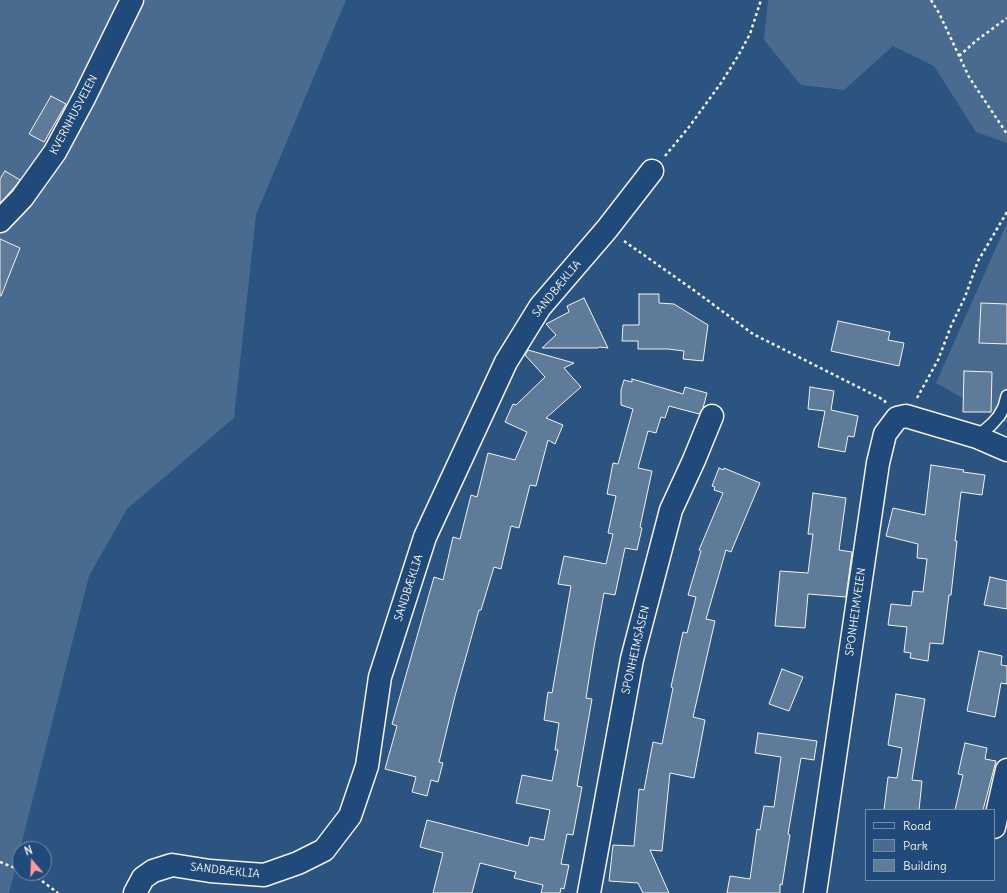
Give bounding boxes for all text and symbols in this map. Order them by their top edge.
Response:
street label: KVERNHUSVEIEN [47,73,101,157]
street label: SANDBÆKLIA [530,258,584,320]
street label: SANDBÆKLIA [392,553,426,623]
street label: SPONHEIMVEIEN [843,567,869,657]
street label: SPONHEIMSÅSEN [619,605,653,695]
legend [865,809,995,881]
text: Road [903,818,931,833]
text: Park [903,838,928,853]
north arrow [12,841,52,881]
text: N [23,843,34,858]
text: Building [903,858,947,873]
street label: SANDBÆKLIA [190,861,260,881]

